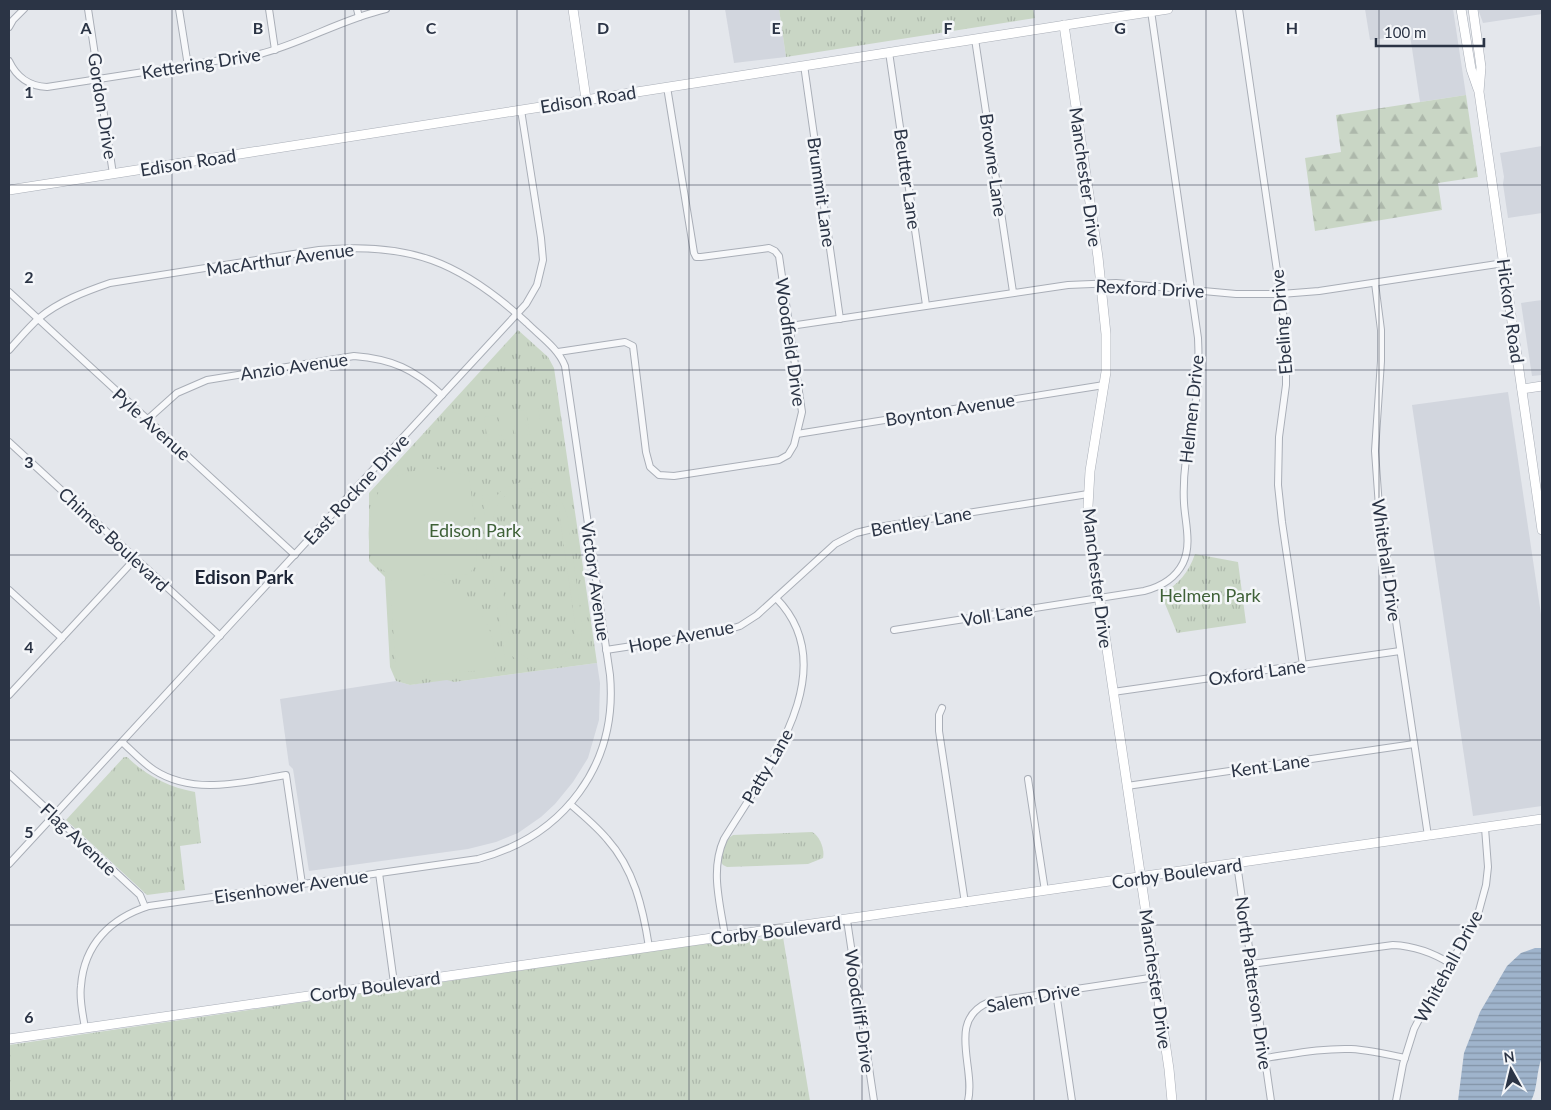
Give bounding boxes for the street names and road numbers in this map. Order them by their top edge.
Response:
street label: Kettering Drive [140,43,262,83]
street label: Gordon Drive [84,51,122,161]
street label: Edison Road [538,81,638,117]
street label: Manchester Drive [1065,106,1107,248]
street label: Browne Lane [976,112,1012,218]
street label: Beutter Lane [890,127,926,231]
street label: Brummit Lane [803,136,841,248]
street label: Edison Road [138,144,238,180]
street label: MacArthur Avenue [205,238,355,280]
street label: Hickory Road [1493,257,1529,365]
street label: Ebeling Drive [1265,269,1297,375]
street label: Rexford Drive [1095,274,1205,302]
street label: Woodfield Drive [771,276,811,408]
street label: Anzio Avenue [239,348,349,384]
street label: Helmen Drive [1174,354,1208,464]
street label: Pyle Avenue [108,383,196,465]
street label: Boynton Avenue [884,388,1016,430]
street label: East Rockne Drive [299,429,413,549]
street label: Chimes Boulevard [54,482,174,596]
street label: Whitehall Drive [1367,497,1407,623]
street label: Bentley Lane [869,501,973,541]
street label: Manchester Drive [1078,507,1118,649]
street label: Victory Avenue [577,520,615,642]
street label: Voll Lane [960,598,1034,630]
street label: Hope Avenue [626,615,736,657]
street label: Oxford Lane [1207,654,1307,690]
street label: Patty Lane [737,725,797,807]
street label: Kent Lane [1229,749,1311,781]
street label: Flag Avenue [36,798,122,880]
street label: Corby Boulevard [1110,853,1244,893]
street label: Eisenhower Avenue [213,864,369,908]
street label: North Patterson Drive [1231,895,1277,1071]
street label: Whitehall Drive [1409,906,1487,1026]
street label: Manchester Drive [1135,908,1177,1050]
street label: Corby Boulevard [709,911,843,949]
street label: Woodcliff Drive [840,948,880,1074]
street label: Corby Boulevard [308,966,442,1006]
street label: Salem Drive [984,977,1082,1017]

